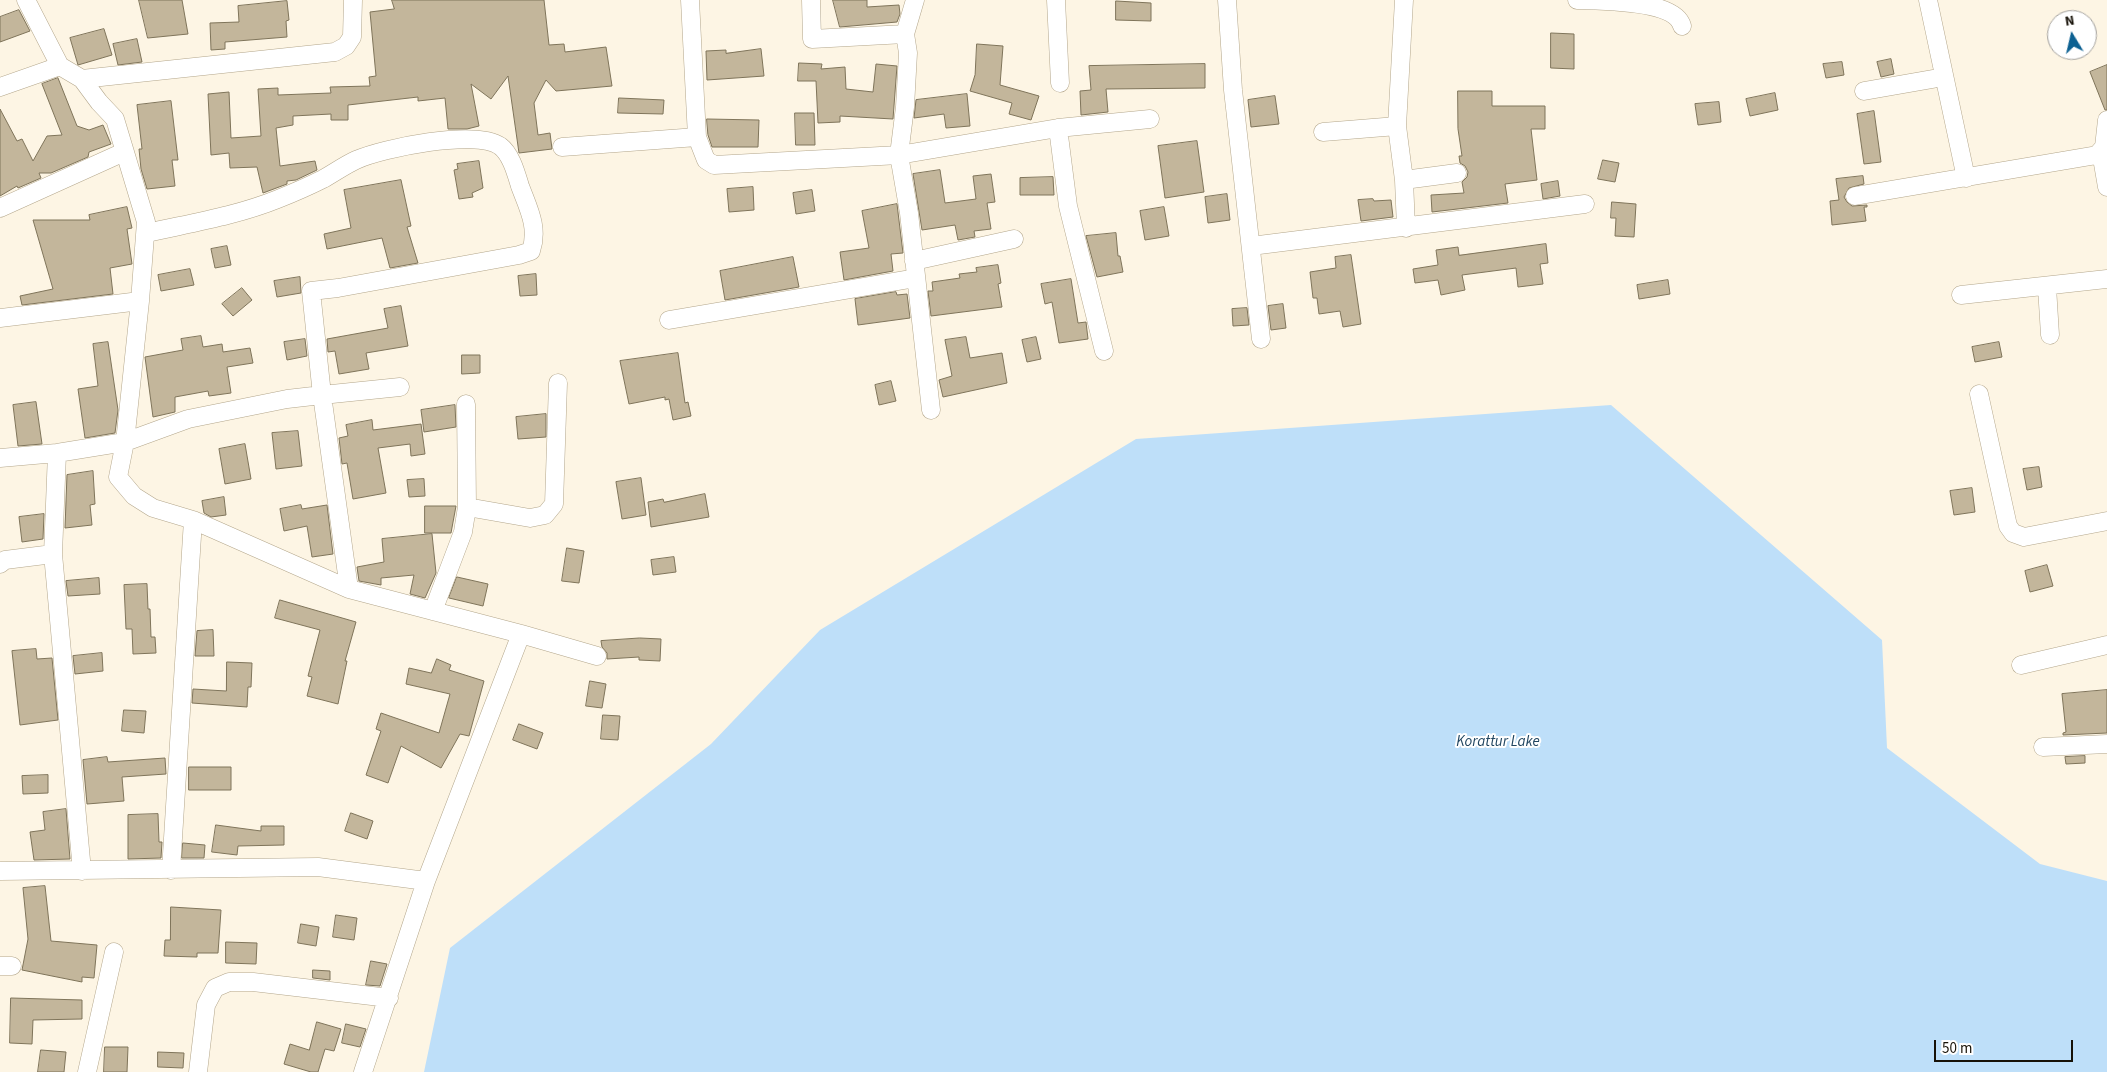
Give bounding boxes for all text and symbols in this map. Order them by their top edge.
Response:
north arrow [2047,10,2097,60]
text: N [2064,11,2076,32]
water label: Korattur Lake [1456,734,1540,752]
scale bar [1937,1030,2076,1062]
text: 50 m [1942,1038,1972,1059]

